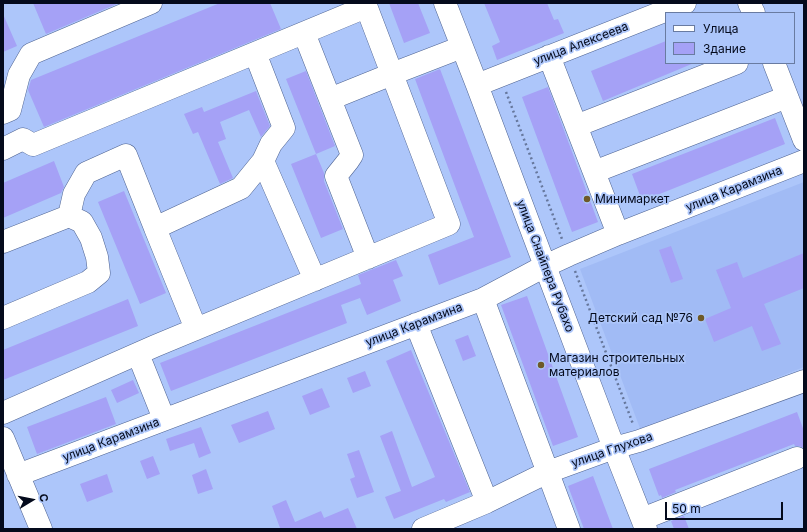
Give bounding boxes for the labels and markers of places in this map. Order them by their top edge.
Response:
place label: Минимаркет [595,192,669,206]
marker: Минимаркет [582,194,592,204]
place label: Детский сад №76 [588,311,693,325]
marker: Детский сад №76 [696,313,706,323]
place label: Магазин строительных материалов [549,351,685,379]
marker: Магазин строительных материалов [536,360,546,370]

